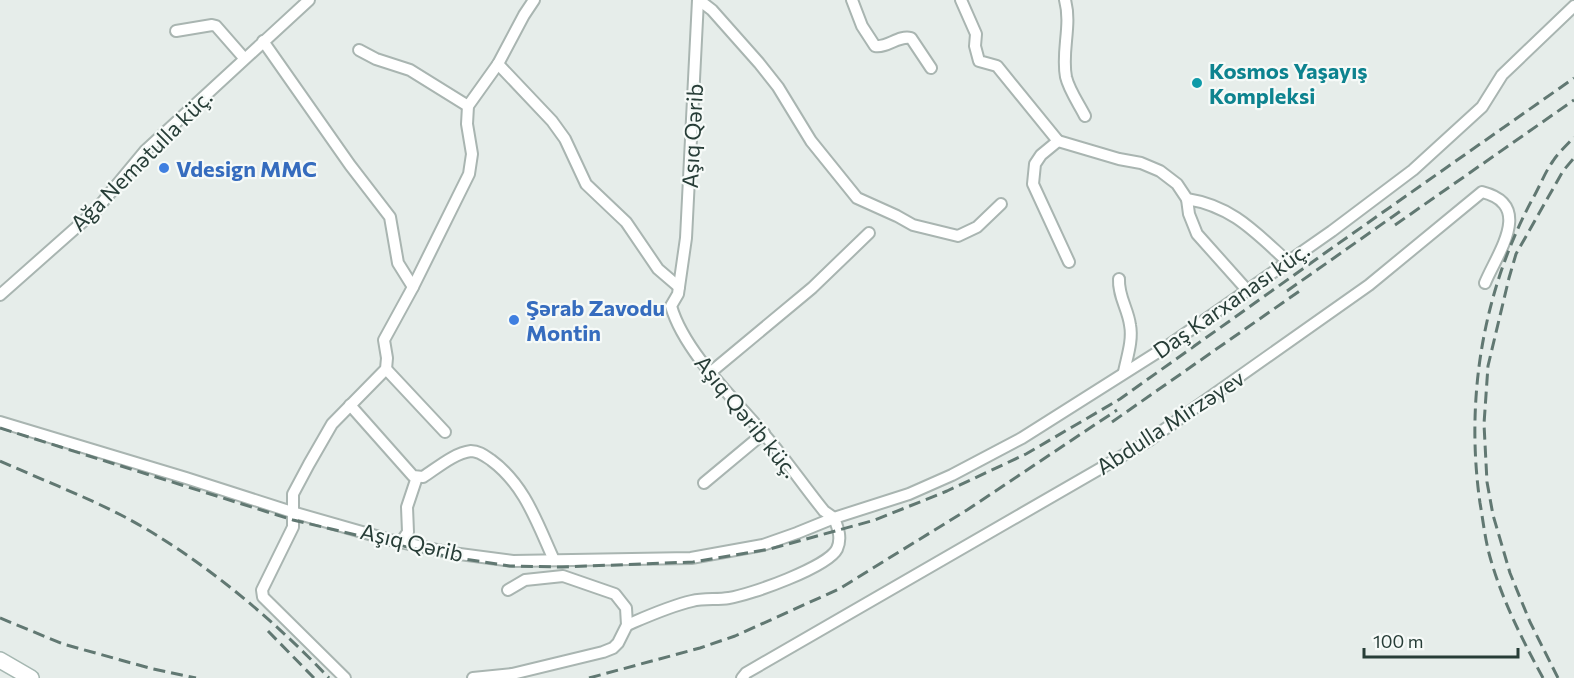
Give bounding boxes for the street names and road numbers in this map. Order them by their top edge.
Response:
street label: Ağa Nemətulla küç. [64,83,218,237]
street label: Aşıq Qərib [676,83,708,189]
street label: Daş Karxanası küç. [1148,236,1314,364]
street label: Aşıq Qərib küç. [689,349,805,483]
street label: Abdulla Mirzəyev [1091,364,1249,480]
street label: Aşıq Qərib [358,517,466,567]

